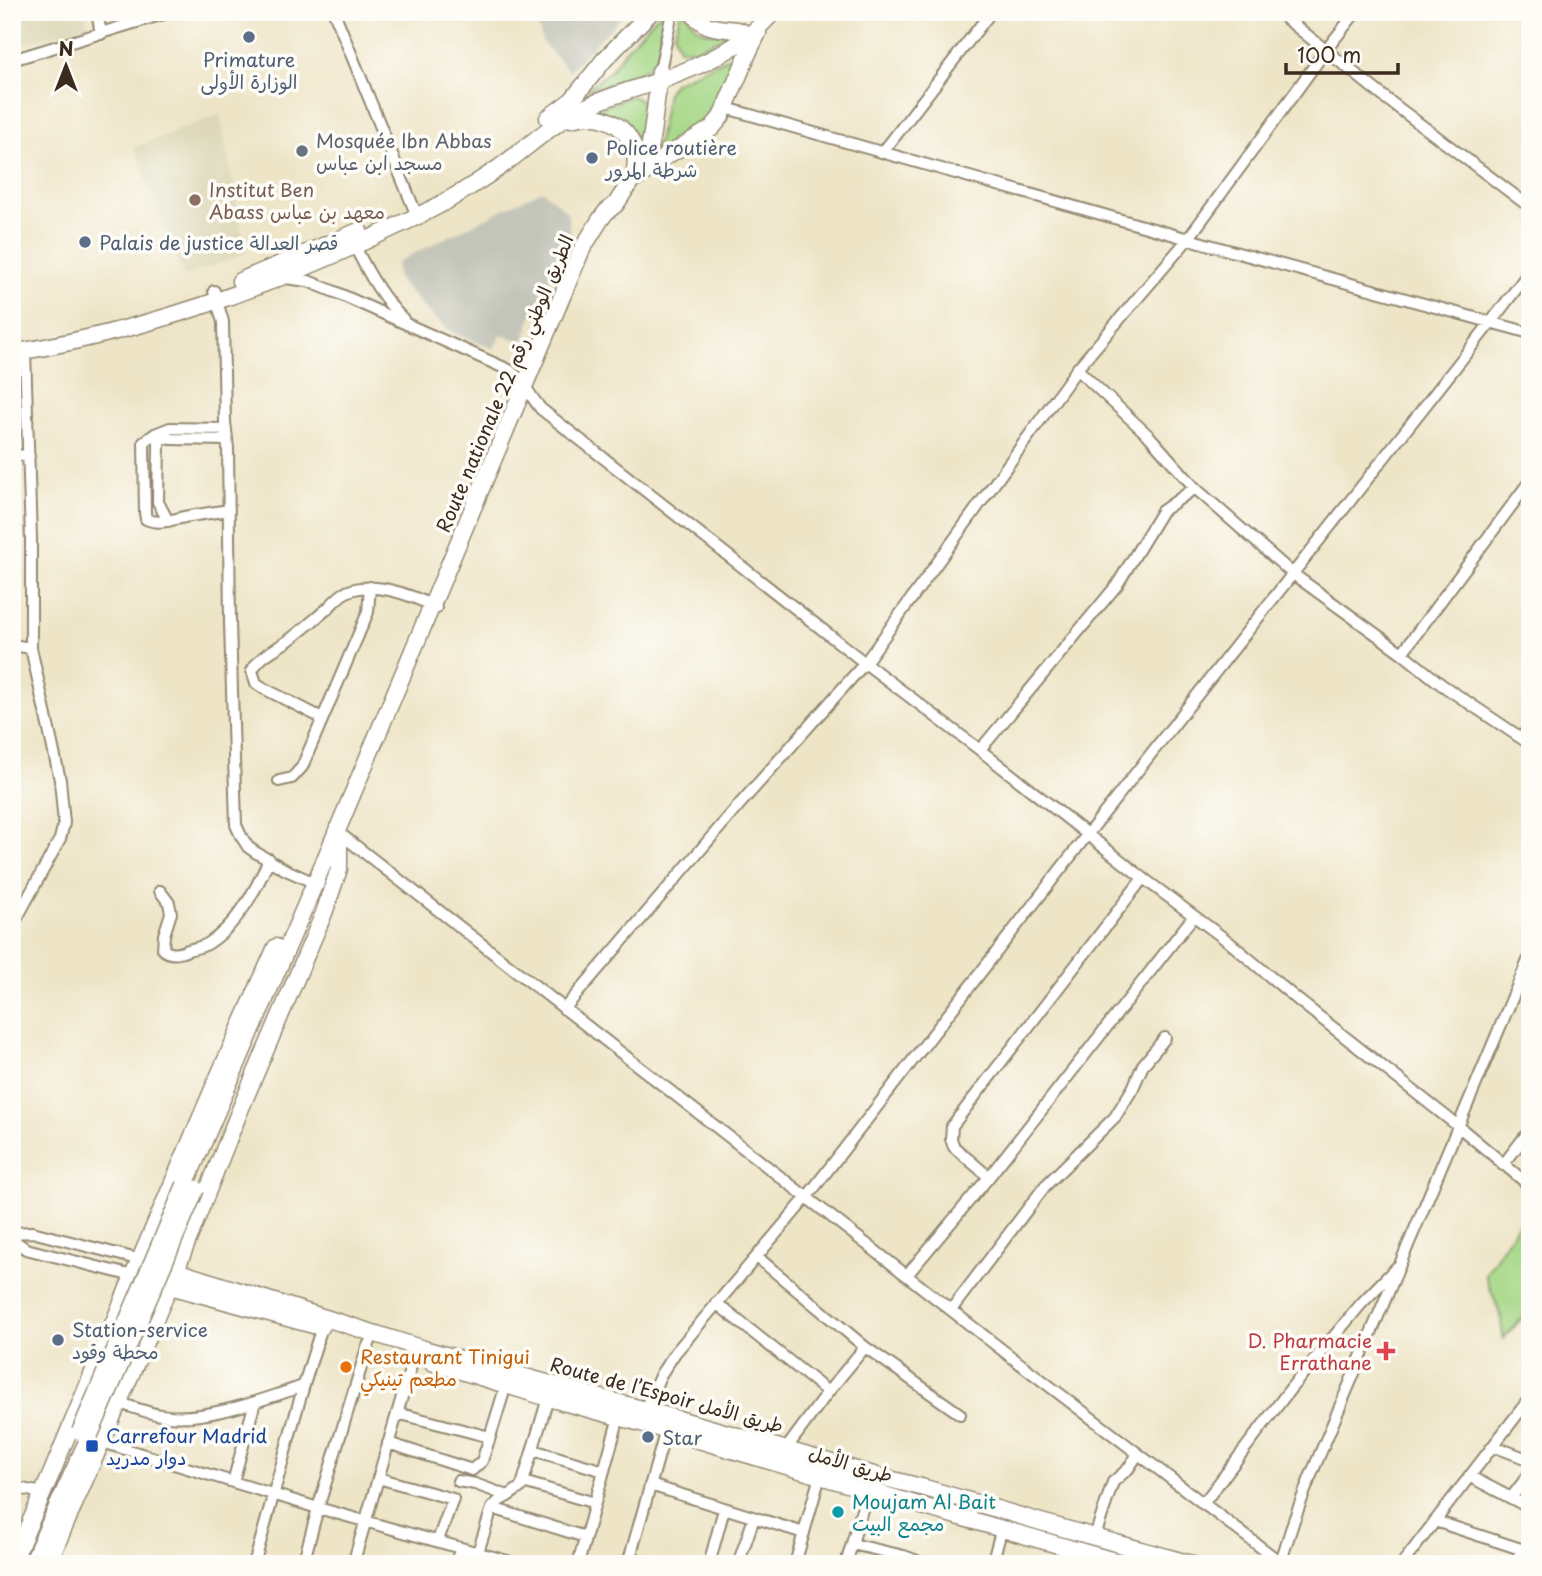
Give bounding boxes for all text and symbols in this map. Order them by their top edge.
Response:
marker: Primature الوزارة الأولى [241,29,257,45]
north arrow [32,32,102,102]
scale bar [1286,32,1398,76]
text: N [58,34,74,62]
text: 100 m [1297,38,1361,70]
place label: Primature الوزارة الأولى [201,45,297,95]
place label: Mosquée Ibn Abbas مسجد ابن عباس [316,126,492,176]
place label: Police routière شرطة المرور [604,133,737,183]
marker: Mosquée Ibn Abbas مسجد ابن عباس [294,143,310,159]
marker: Police routière شرطة المرور [584,150,600,166]
place label: Institut Ben Abass معهد بن عباس [209,175,385,225]
marker: Institut Ben Abass معهد بن عباس [187,192,203,208]
place label: Palais de justice قصر العدالة [99,228,338,256]
street label: Route nationale 22 الطريق الوطني رقم [428,230,583,538]
marker: Palais de justice قصر العدالة [77,234,93,250]
place label: Station-service محطة وقود [72,1315,208,1365]
place label: D. Pharmacie Errathane [1248,1326,1372,1376]
marker: Station-service محطة وقود [50,1332,66,1348]
place label: Restaurant Tinigui مطعم تينيكي [360,1342,530,1396]
marker: D. Pharmacie Errathane [1378,1343,1394,1359]
street label: Route de l’Espoir طريق الأمل [547,1349,787,1439]
marker: Restaurant Tinigui مطعم تينيكي [338,1359,354,1375]
place label: Carrefour Madrid دوار مدريد [106,1421,268,1471]
place label: Star [662,1423,702,1451]
marker: Star [640,1429,656,1445]
marker: Carrefour Madrid دوار مدريد [84,1438,100,1454]
street label: طريق الأمل [805,1438,897,1488]
place label: Moujam Al Bait مجمع البيت [852,1487,996,1538]
marker: Moujam Al Bait مجمع البيت [830,1504,846,1520]

